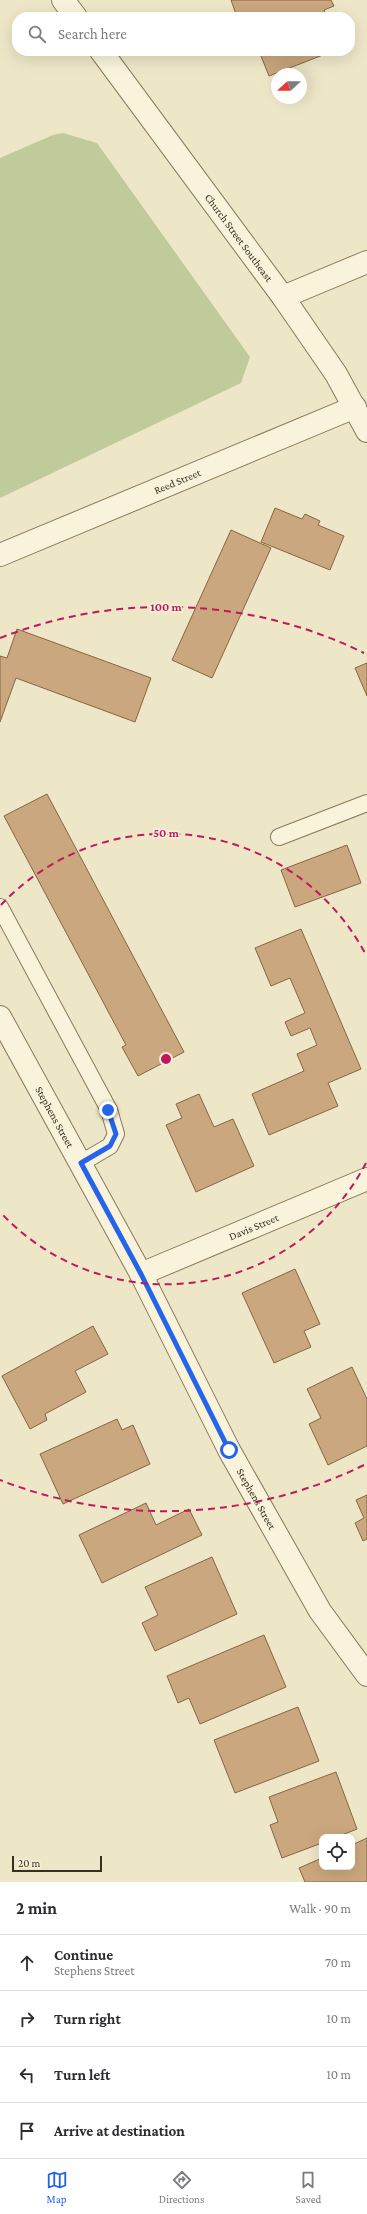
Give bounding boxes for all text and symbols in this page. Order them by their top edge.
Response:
search box [12,12,355,56]
icon: search [26,23,48,45]
text: Search here [58,26,127,42]
north arrow [271,68,307,104]
street label: Church Street Southeast [203,191,276,284]
street label: Reed Street [152,466,203,496]
text: 100 m [150,600,183,614]
text: 50 m [153,826,180,840]
centre of rings [159,1052,173,1066]
street label: Stephens Street [33,1084,77,1150]
route end [99,1101,117,1119]
street label: Davis Street [227,1211,280,1242]
route start [220,1441,238,1459]
street label: Stephens Street [235,1466,279,1532]
map controls [319,1834,355,1870]
button: locate [319,1834,355,1870]
scale bar [12,1854,102,1873]
text: 20 m [18,1857,40,1869]
text: 2 min [16,1899,57,1918]
text: Walk · 90 m [289,1901,351,1916]
text: Continue [54,1947,113,1963]
icon: ahead [16,1952,38,1974]
text: 70 m [325,1955,351,1970]
text: Stephens Street [54,1963,135,1978]
icon: right [16,2008,38,2030]
text: Turn right [54,2011,121,2027]
text: 10 m [326,2011,351,2026]
icon: left [16,2064,38,2086]
text: Turn left [54,2067,110,2083]
text: 10 m [326,2067,351,2082]
icon: arrive [16,2120,38,2142]
text: Arrive at destination [54,2123,185,2139]
tab: Map [46,2169,68,2205]
tab: Directions [159,2169,204,2205]
tab: Saved [296,2169,321,2205]

